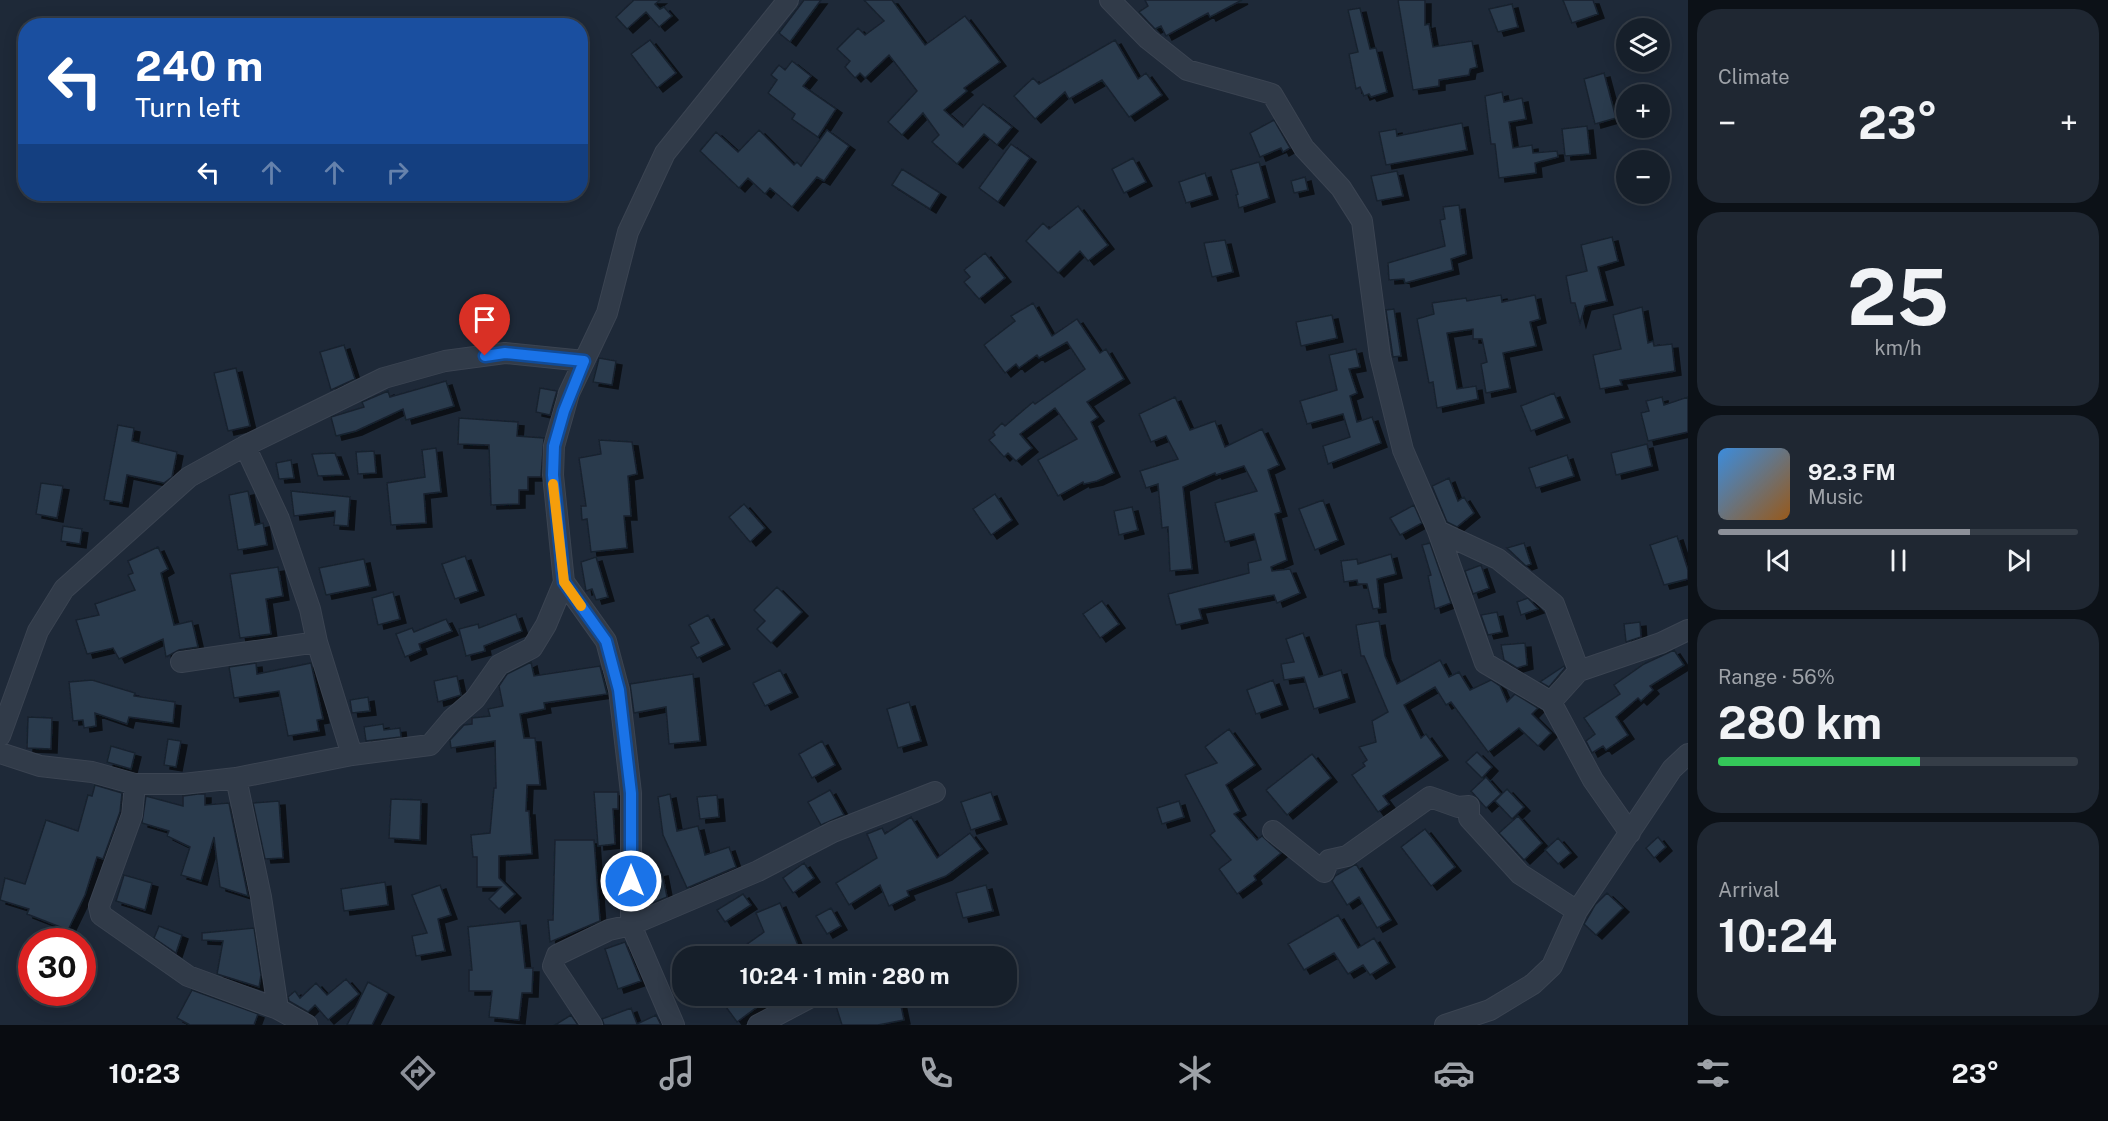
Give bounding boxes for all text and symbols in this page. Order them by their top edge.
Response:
map controls [1616,18,1670,204]
button: layers [1616,18,1670,72]
text: 240 m [135,41,263,90]
icon: left [36,42,114,120]
text: Climate [1718,65,1790,89]
button: + [1616,84,1670,138]
text: Turn left [135,91,241,123]
text: 23° [1858,96,1938,149]
text: − [1718,104,1736,142]
text: + [2060,104,2078,142]
button: − [1616,150,1670,204]
icon: left [192,156,225,189]
icon: ahead [255,156,288,189]
icon: ahead [318,156,351,189]
icon: right [381,156,414,189]
text: 25 [1847,251,1949,343]
pin [459,294,510,356]
icon: arrive [468,303,501,336]
text: km/h [1874,336,1922,360]
text: 92.3 FM [1808,459,1896,485]
text: Music [1808,485,1863,509]
icon: previous [1762,544,1795,577]
icon: pause [1882,544,1915,577]
icon: next [2002,544,2035,577]
text: Range · 56% [1718,665,1835,689]
text: 280 km [1718,696,1882,749]
position arrow [599,849,663,913]
text: Arrival [1718,878,1780,902]
text: 10:24 [1718,909,1837,962]
speed limit sign: 30 [18,928,96,1006]
text: 10:24 · 1 min · 280 m [739,963,950,989]
icon: directions [397,1052,439,1094]
icon: music [656,1052,698,1094]
icon: phone [915,1052,957,1094]
icon: climate [1174,1052,1216,1094]
icon: car [1433,1052,1475,1094]
icon: filters [1692,1052,1734,1094]
text: 10:23 [109,1057,180,1089]
text: 23° [1951,1057,1999,1089]

